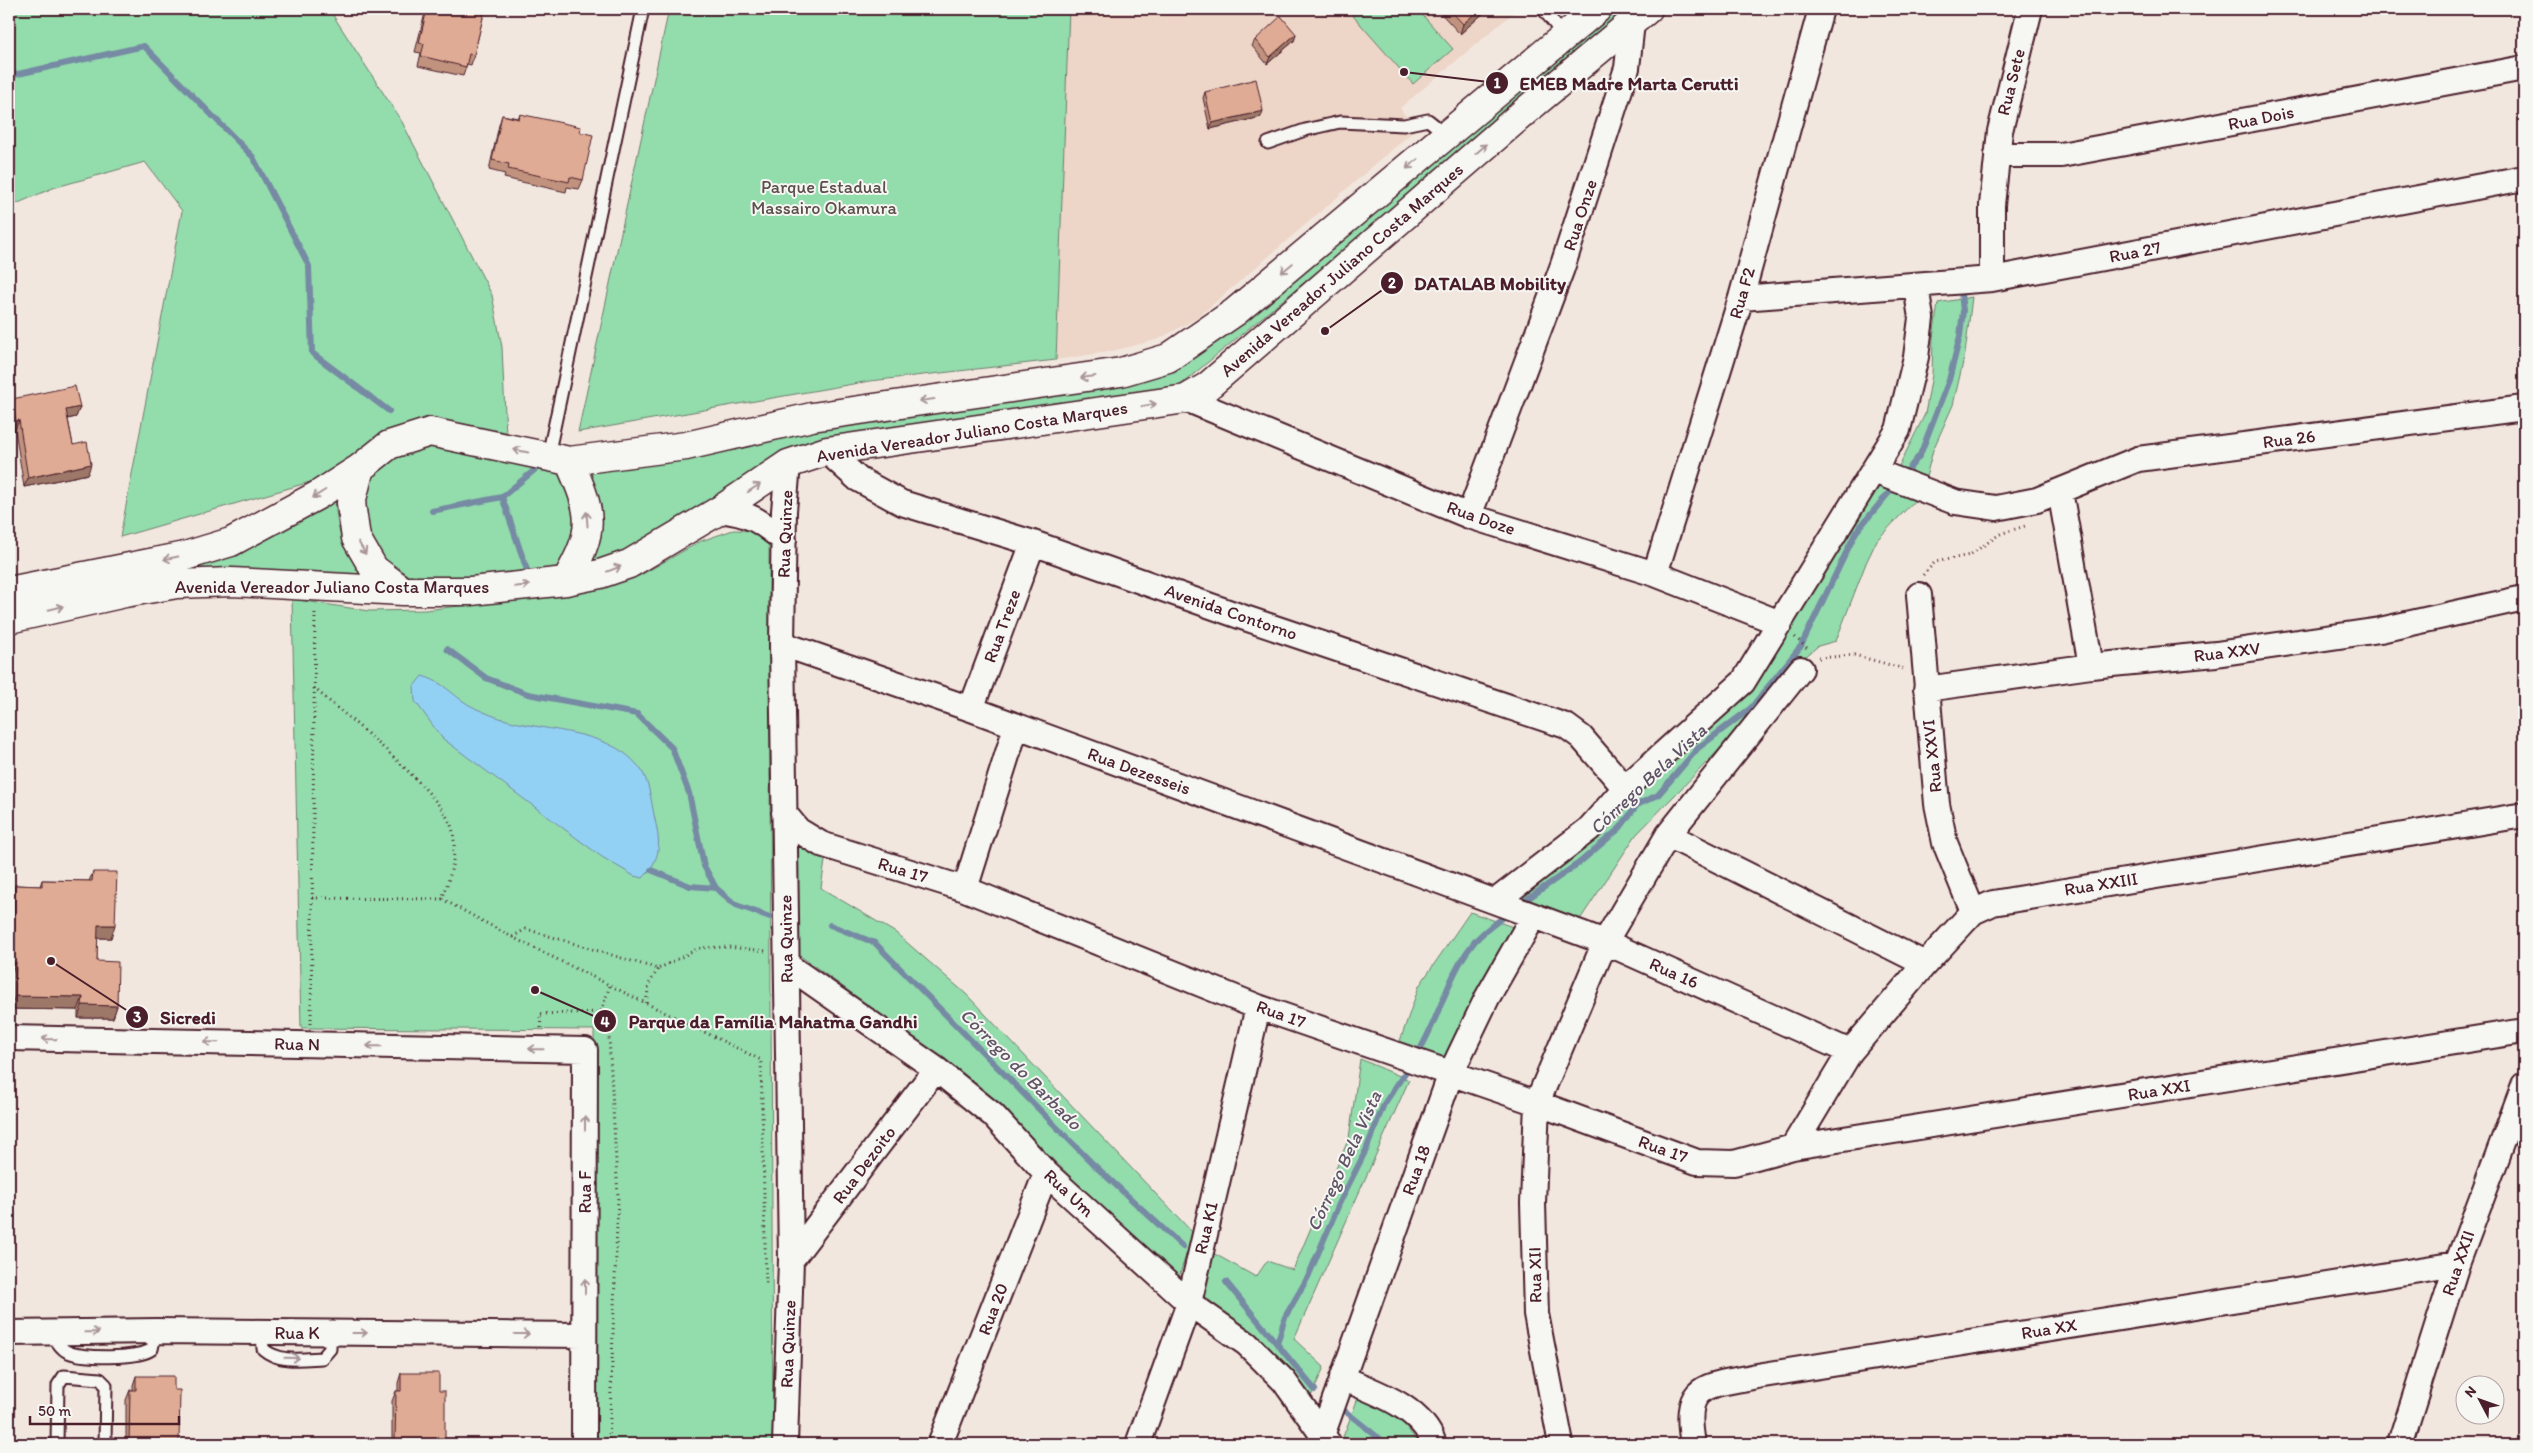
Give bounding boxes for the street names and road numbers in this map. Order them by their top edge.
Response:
street label: Rua Sete [1992,46,2030,118]
street label: Rua Dois [2226,101,2296,135]
street label: Avenida Vereador Juliano Costa Marques [1216,159,1468,381]
street label: Rua Onze [1558,176,1602,254]
street label: Rua 27 [2107,236,2163,268]
street label: Rua F2 [1724,264,1760,321]
street label: Avenida Vereador Juliano Costa Marques [815,397,1129,467]
street label: Rua 26 [2261,425,2317,453]
street label: Rua Quinze [772,489,798,579]
street label: Rua Doze [1444,496,1518,540]
street label: Avenida Vereador Juliano Costa Marques [175,576,489,598]
street label: Avenida Contorno [1162,579,1300,645]
street label: Rua Treze [979,586,1025,666]
street label: Rua XXV [2192,637,2262,667]
street label: Rua XXVI [1917,718,1947,794]
street label: Rua Dezesseis [1085,742,1193,800]
street label: Rua 17 [875,852,931,888]
street label: Rua XXIII [2063,867,2139,901]
street label: Rua Quinze [774,895,798,983]
street label: Rua 16 [1646,952,1702,994]
street label: Rua 17 [1253,995,1309,1033]
street label: Rua N [274,1033,320,1055]
street label: Rua XXI [2126,1074,2192,1106]
street label: Rua Dezoito [828,1122,900,1208]
street label: Rua 17 [1635,1130,1691,1168]
street label: Rua 18 [1397,1142,1435,1198]
street label: Rua Um [1039,1164,1099,1222]
street label: Rua F [574,1170,596,1214]
street label: Rua K1 [1189,1200,1223,1256]
street label: Rua XXII [2437,1227,2479,1299]
street label: Rua XII [1524,1247,1546,1303]
street label: Rua 20 [973,1280,1013,1338]
street label: Rua Quinze [775,1299,801,1389]
street label: Rua XX [2020,1314,2079,1344]
street label: Rua K [275,1322,320,1344]

